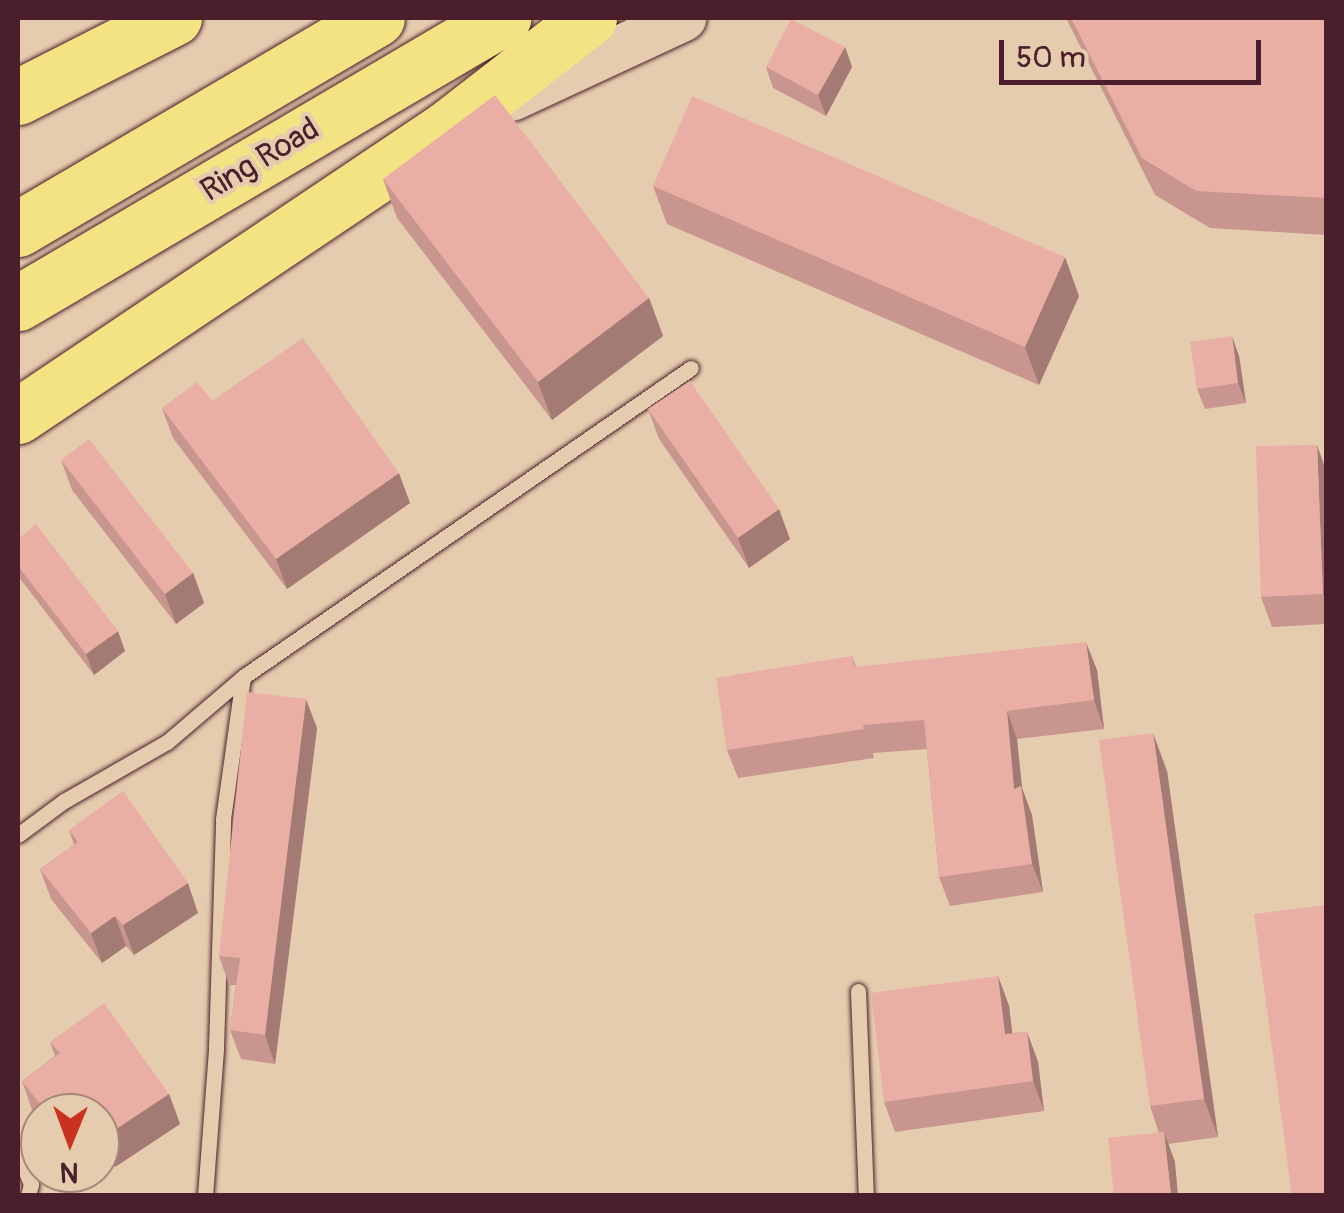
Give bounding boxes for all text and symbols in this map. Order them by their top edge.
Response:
scale bar [1004,20,1266,82]
text: 50 m [1016,39,1086,76]
street label: Ring Road [194,110,326,210]
north arrow [20,1093,120,1193]
text: N [60,1154,79,1189]

